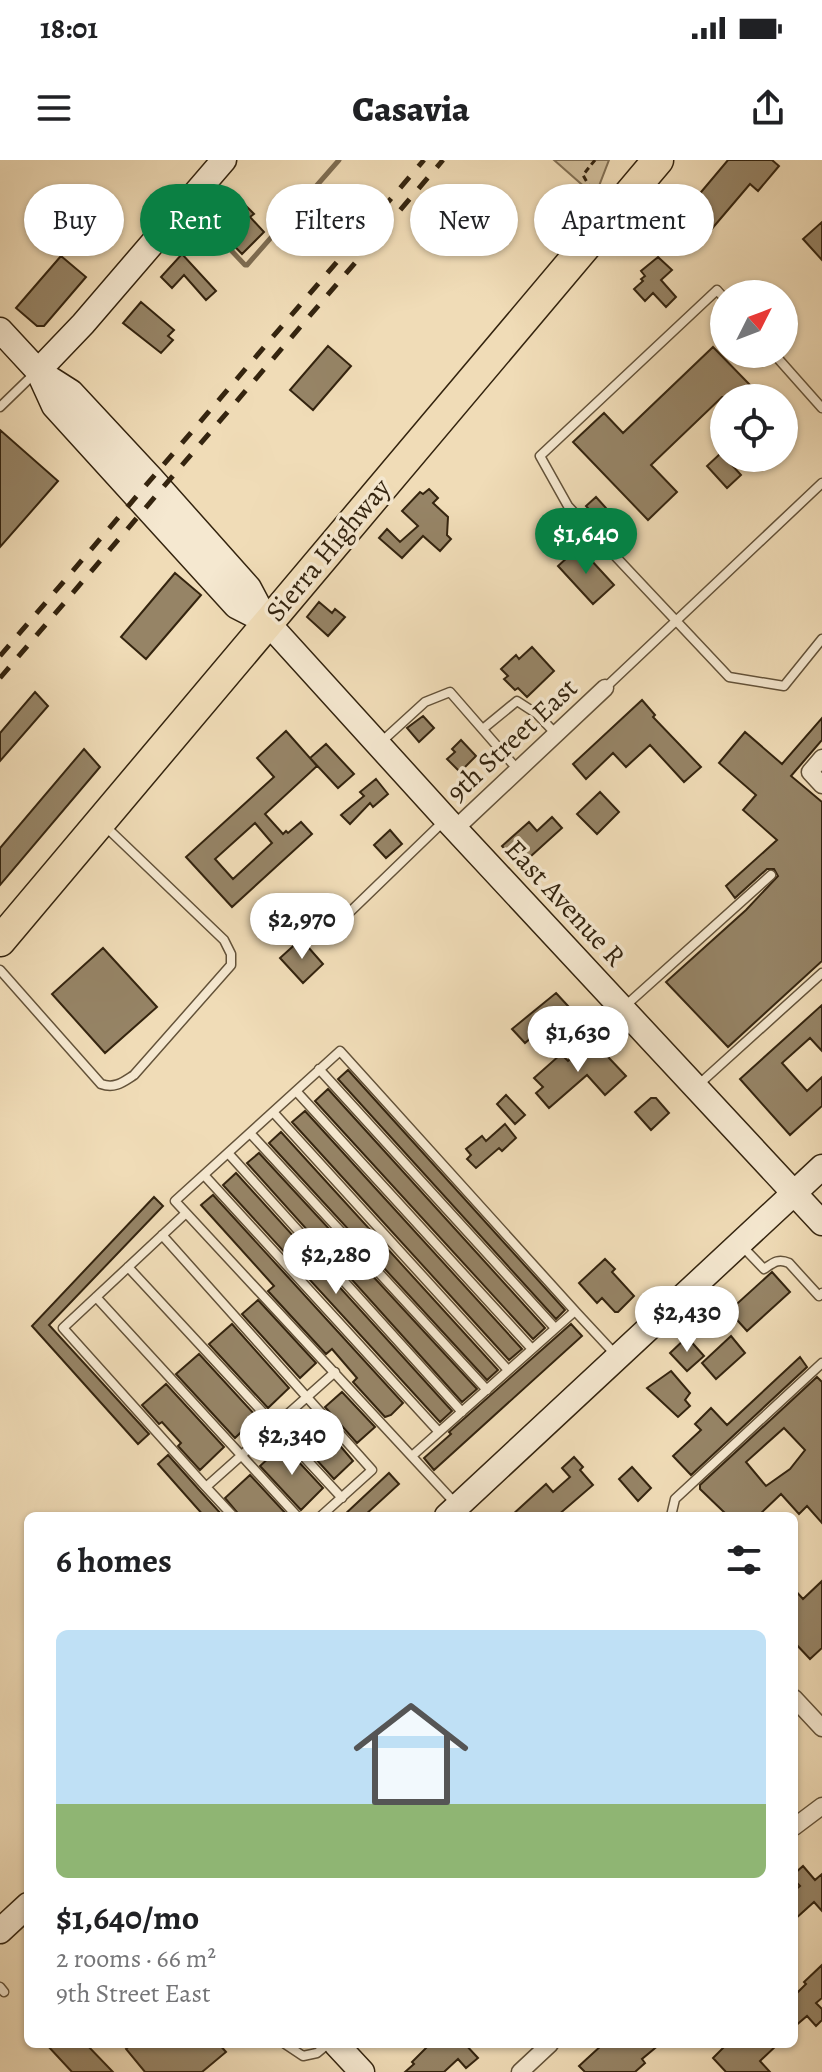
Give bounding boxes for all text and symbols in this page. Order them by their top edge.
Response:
text: 18:01 [40,8,98,48]
text: Casavia [352,84,470,133]
icon: menu [32,86,76,130]
icon: share [746,86,790,130]
chip: Buy [24,184,124,256]
chip: Rent [140,184,250,256]
chip: Filters [266,184,394,256]
chip: New [410,184,518,256]
chip: Apartment [534,184,714,256]
north arrow [710,280,798,368]
map controls [710,280,798,472]
button: locate [710,384,798,472]
street label: Sierra Highway [257,470,400,630]
pin: $1,640 [521,508,651,576]
text: $1,640 [553,516,619,551]
street label: 9th Street East [438,669,586,811]
street label: East Avenue R [496,831,634,975]
pin: $2,970 [237,893,367,961]
text: $2,970 [268,901,336,936]
pin: $1,630 [513,1006,643,1074]
text: $1,630 [546,1014,610,1049]
pin: $2,280 [271,1228,401,1296]
text: $2,280 [301,1236,371,1271]
pin: $2,430 [622,1286,752,1354]
text: $2,430 [653,1294,721,1329]
pin: $2,340 [227,1409,357,1477]
text: $2,340 [258,1417,326,1452]
text: 6 homes [56,1537,172,1584]
icon: filters [722,1538,766,1582]
icon: home [339,1682,483,1826]
text: $1,640/mo [56,1894,199,1941]
text: 2 rooms · 66 m² [56,1941,216,1976]
text: 9th Street East [56,1976,211,2011]

